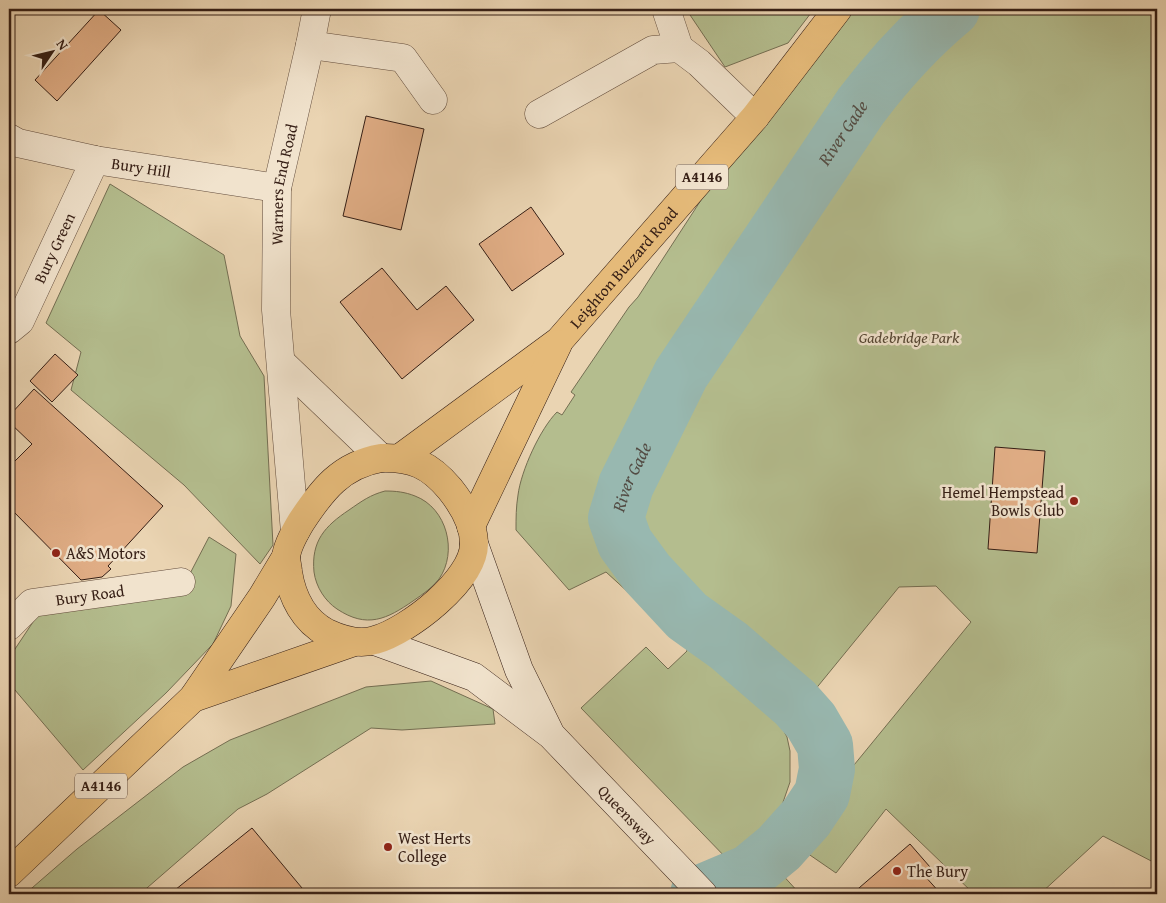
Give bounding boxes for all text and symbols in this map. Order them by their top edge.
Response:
north arrow [28,28,78,78]
text: N [52,35,74,55]
water label: River Gade [810,94,874,171]
street label: Warners End Road [265,121,304,245]
street label: Bury Hill [110,151,173,184]
road number: A4146 [676,164,728,190]
street label: Leighton Buzzard Road [563,201,683,334]
street label: Bury Green [27,208,81,287]
park label: Gadebridge Park [859,325,960,349]
water label: River Gade [604,437,658,516]
place label: Hemel Hempstead Bowls Club [942,480,1064,522]
marker: Hemel Hempstead Bowls Club [1068,495,1080,507]
place label: A&S Motors [66,541,146,565]
marker: A&S Motors [50,547,62,559]
street label: Bury Road [54,578,126,612]
road number: A4146 [75,774,127,798]
street label: Queensway [592,779,662,850]
place label: West Herts College [398,826,471,868]
marker: West Herts College [382,841,394,853]
place label: The Bury [907,859,968,883]
marker: The Bury [891,865,903,877]

